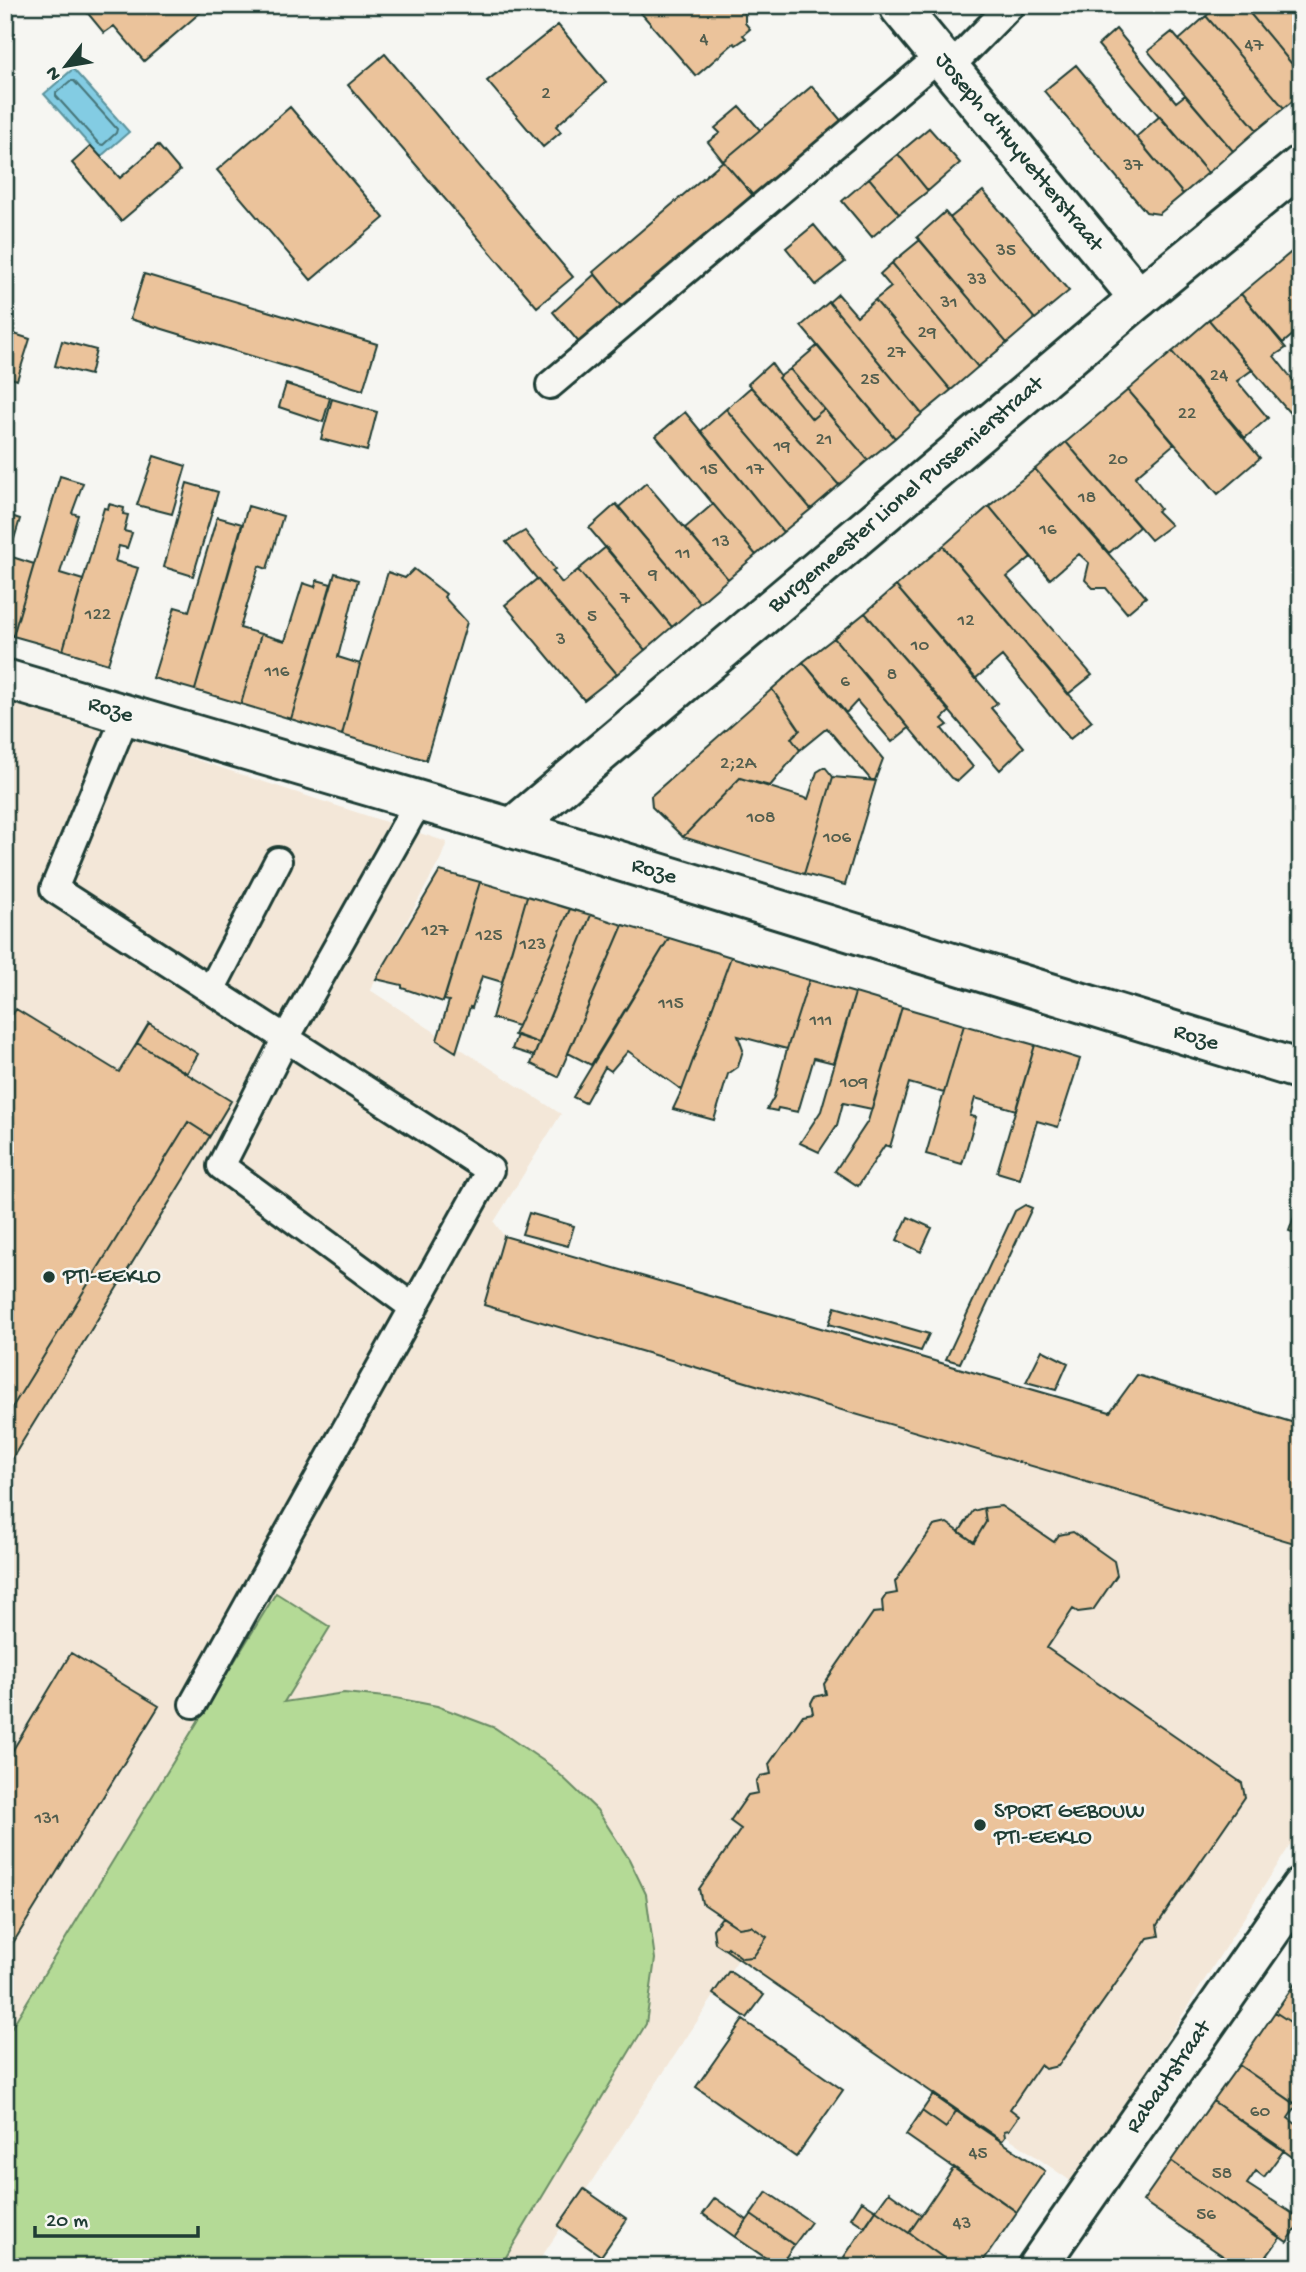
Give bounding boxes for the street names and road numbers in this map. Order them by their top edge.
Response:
street label: Joseph d'Huyvetterstraat [929,47,1110,259]
street label: Burgemeester Lionel Pussemierstraat [762,370,1051,620]
street label: Roze [85,691,138,730]
street label: Roze [628,852,681,892]
street label: Roze [1170,1018,1223,1058]
street label: Rabautstraat [1120,2015,1218,2139]

